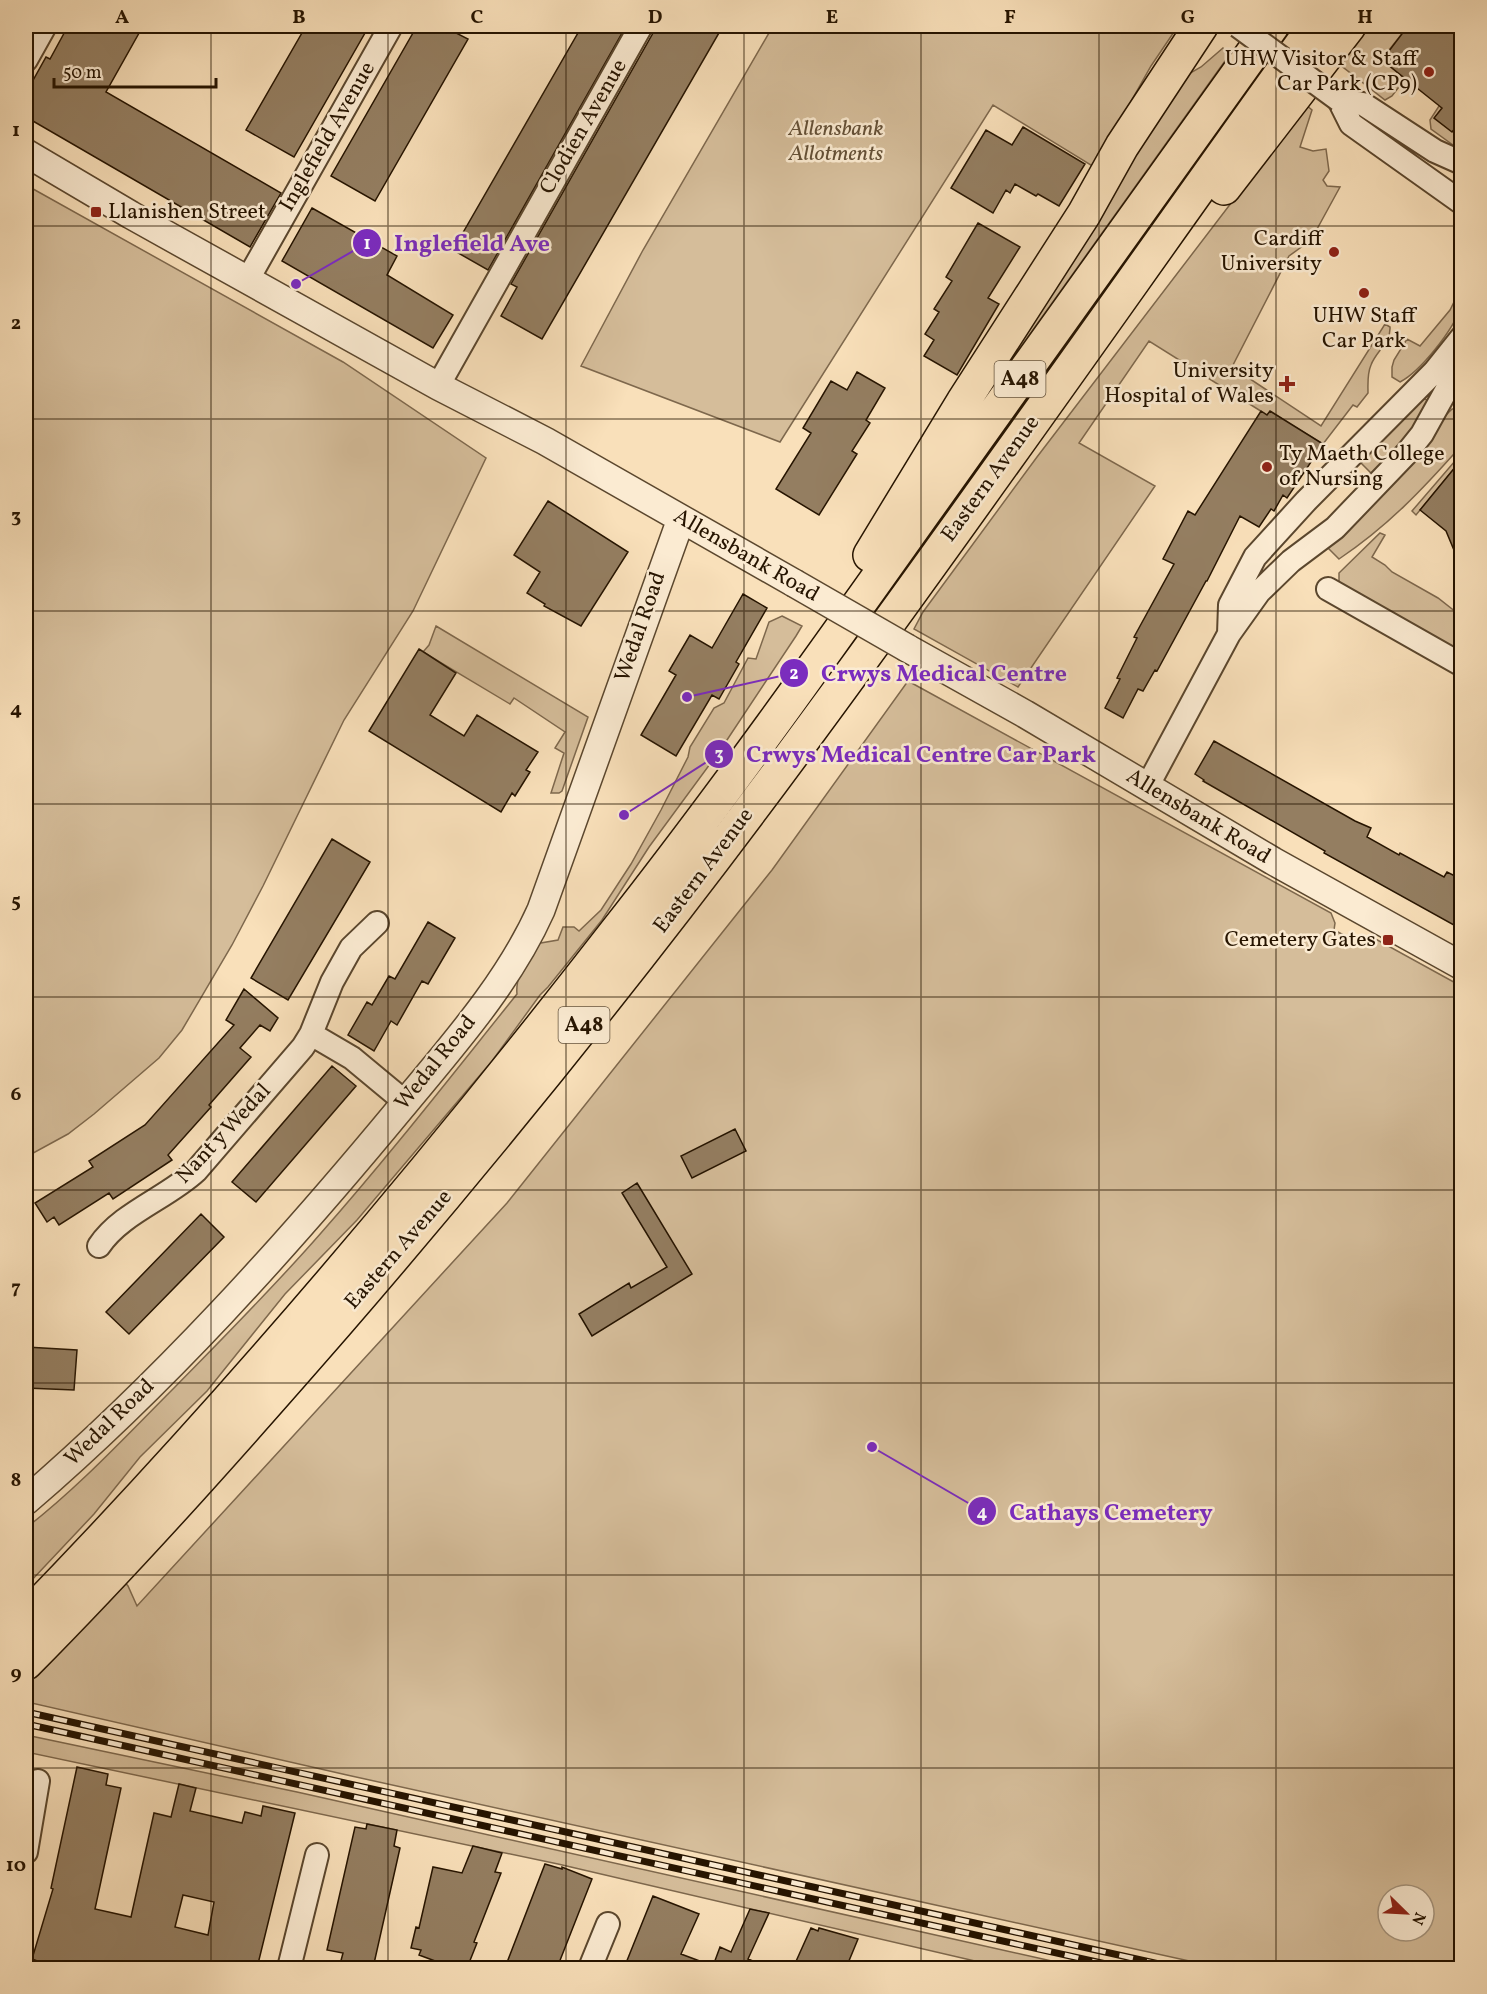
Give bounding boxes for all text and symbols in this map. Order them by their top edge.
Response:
text: A [115,4,129,32]
text: B [292,4,306,32]
text: C [471,4,484,32]
text: D [648,4,662,32]
text: E [826,4,838,32]
text: F [1004,4,1016,32]
text: G [1181,4,1195,32]
text: H [1357,4,1373,32]
place label: UHW Visitor & Staff Car Park (CP9) [1225,44,1419,100]
scale bar [54,51,216,89]
street label: Clodien Avenue [533,54,635,200]
street label: Inglefield Avenue [272,56,384,218]
text: 50 m [63,61,102,86]
marker: UHW Visitor & Staff Car Park (CP9) [1422,65,1436,79]
park label: Allensbank Allotments [788,114,883,170]
text: 1 [12,117,20,145]
place label: Llanishen Street [108,197,266,228]
marker: Llanishen Street [89,205,103,219]
callout: Inglefield Ave [352,222,562,264]
place label: Cardiff University [1221,224,1324,280]
text: Inglefield Ave [394,228,550,262]
text: 1 [363,232,371,257]
marker: Cardiff University [1327,245,1341,259]
marker: UHW Staff Car Park [1357,286,1371,300]
place label: UHW Staff Car Park [1313,301,1418,357]
text: 2 [11,310,21,338]
place label: University Hospital of Wales [1104,356,1274,412]
road number: A48 [994,361,1046,397]
marker: University Hospital of Wales [1278,375,1296,393]
street label: Eastern Avenue [934,409,1048,549]
place label: Ty Maeth College of Nursing [1279,439,1445,495]
marker: Ty Maeth College of Nursing [1260,460,1274,474]
street label: Allensbank Road [667,502,825,610]
text: 3 [11,503,21,531]
street label: Wedal Road [608,568,674,686]
callout: Crwys Medical Centre [779,652,1079,694]
text: Crwys Medical Centre [821,658,1067,692]
text: 2 [789,662,799,687]
text: 4 [10,696,22,724]
callout: Crwys Medical Centre Car Park [704,733,1108,775]
text: Crwys Medical Centre Car Park [746,739,1096,773]
text: 3 [714,743,724,768]
street label: Allensbank Road [1120,762,1276,872]
street label: Eastern Avenue [646,802,762,940]
text: 5 [11,888,21,916]
place label: Cemetery Gates [1224,925,1376,956]
marker: Cemetery Gates [1381,933,1395,947]
road number: A48 [558,1007,610,1043]
street label: Wedal Road [388,1009,484,1117]
street label: Nant y Wedal [169,1077,279,1191]
text: 6 [11,1081,22,1109]
street label: Eastern Avenue [338,1183,460,1317]
text: 7 [11,1274,21,1302]
street label: Wedal Road [58,1372,162,1474]
text: 8 [11,1467,21,1495]
callout: Cathays Cemetery [967,1490,1225,1532]
text: Cathays Cemetery [1009,1497,1213,1531]
text: 4 [977,1501,988,1526]
text: 9 [10,1660,22,1688]
text: 10 [6,1852,26,1880]
north arrow [1376,1883,1436,1943]
text: N [1405,1909,1430,1928]

